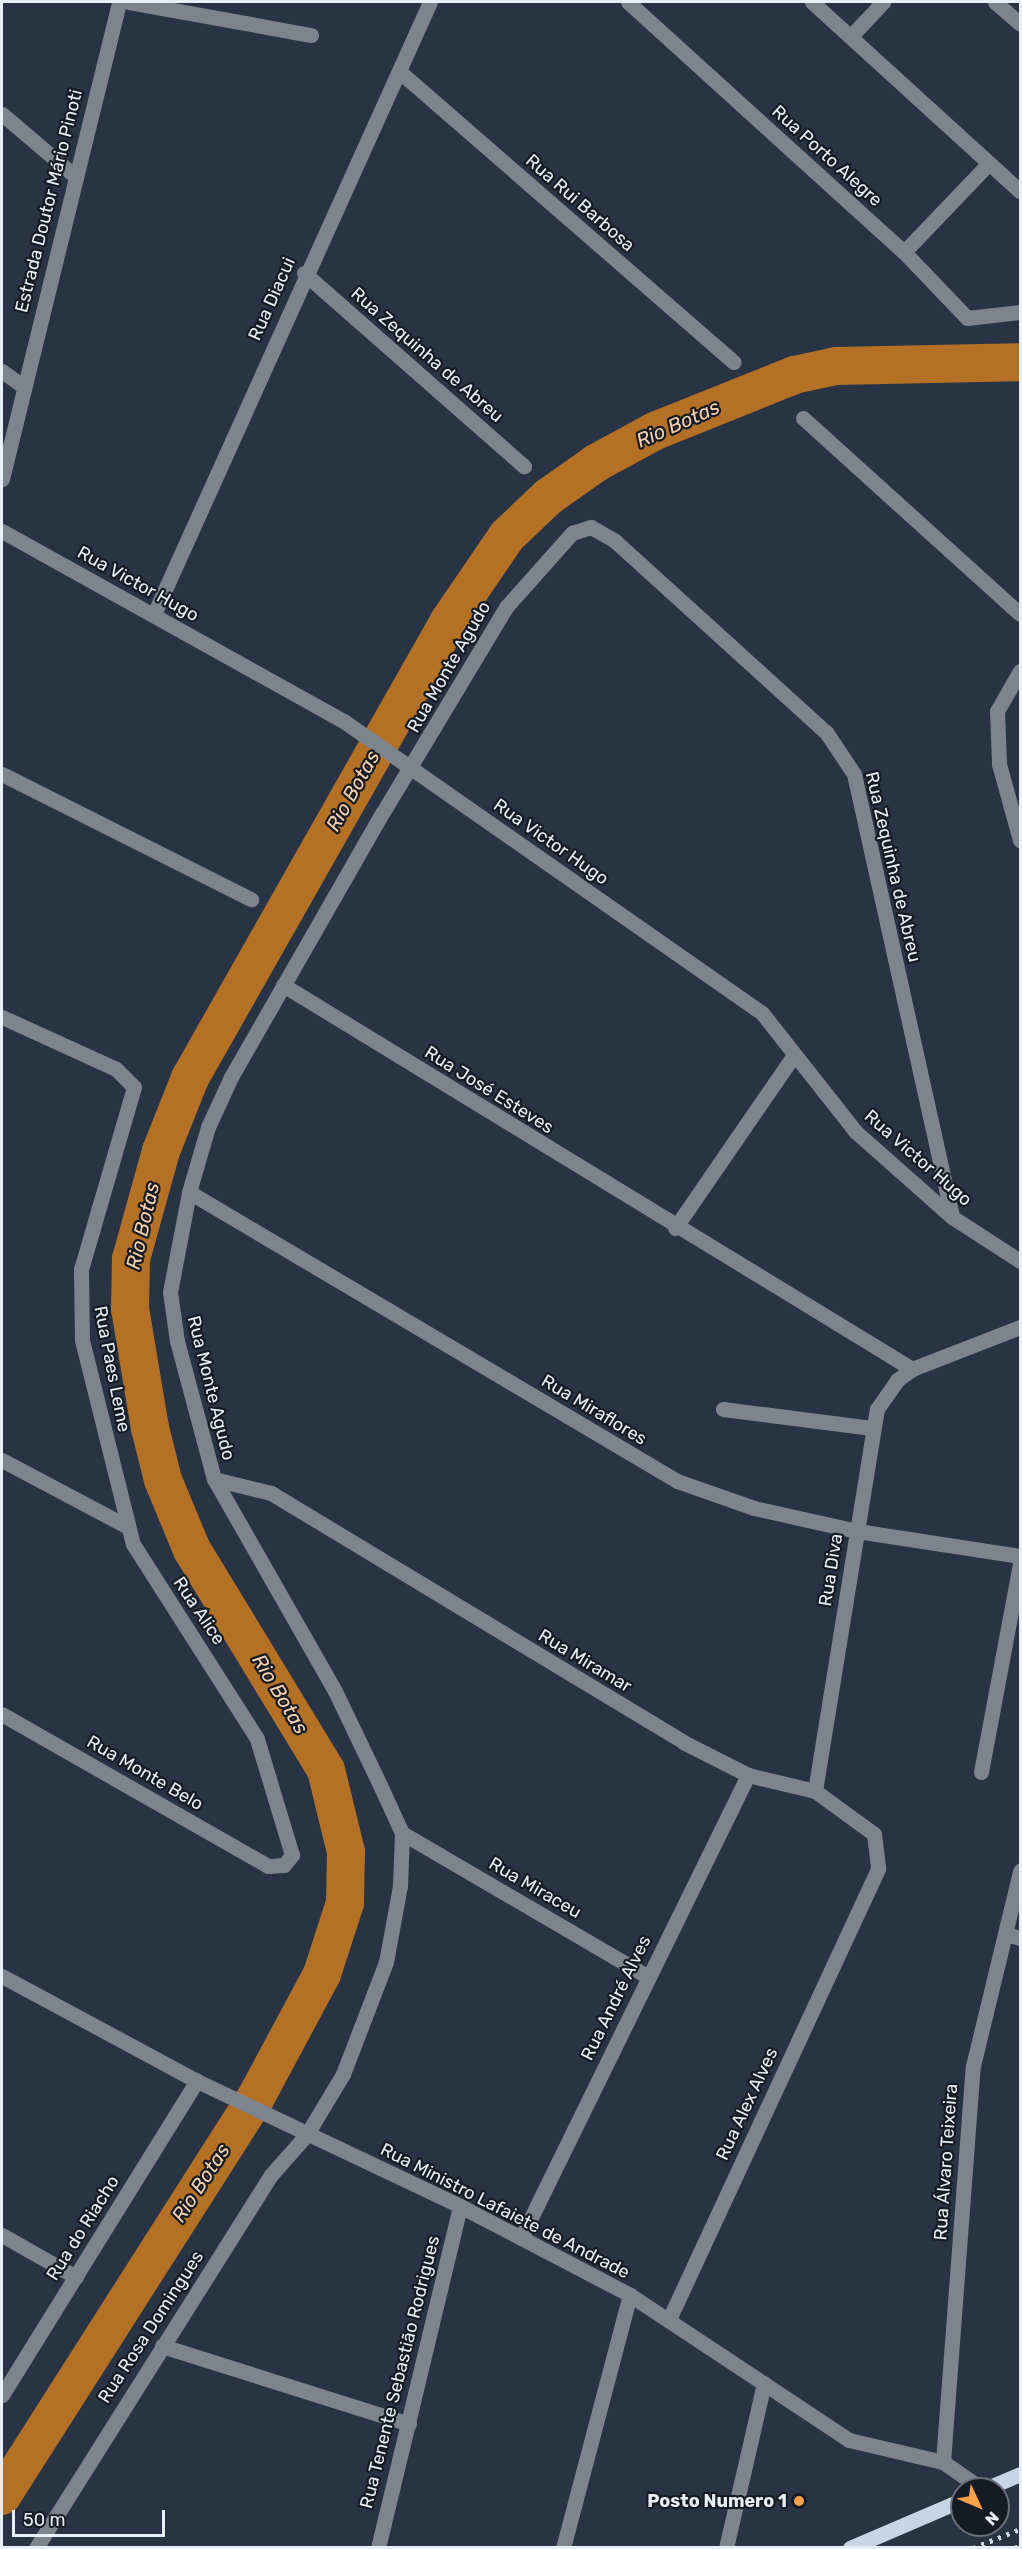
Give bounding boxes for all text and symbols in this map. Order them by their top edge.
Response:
street label: Estrada Doutor Mário Pinoti [11,87,87,315]
street label: Rua Porto Alegre [767,101,887,211]
street label: Rua Rui Barbosa [521,150,639,256]
street label: Rua Diacui [244,254,300,344]
street label: Rua Zequinha de Abreu [346,283,508,427]
water label: Rio Botas [633,395,723,453]
street label: Rua Victor Hugo [73,541,203,627]
street label: Rua Monte Agudo [403,597,495,737]
water label: Rio Botas [321,746,385,836]
street label: Rua Zequinha de Abreu [861,769,925,965]
street label: Rua Victor Hugo [489,794,613,890]
street label: Rua José Esteves [420,1042,558,1138]
street label: Rua Victor Hugo [859,1105,977,1211]
water label: Rio Botas [121,1180,165,1272]
street label: Rua Paes Leme [89,1304,135,1434]
street label: Rua Monte Agudo [183,1313,239,1463]
street label: Rua Miraflores [537,1370,651,1450]
street label: Rua Diva [815,1532,847,1608]
street label: Rua Alice [168,1573,230,1649]
street label: Rua Miramar [534,1625,636,1697]
water label: Rio Botas [247,1650,313,1738]
street label: Rua Monte Belo [83,1731,207,1815]
street label: Rua Miraceu [485,1853,585,1923]
street label: Rua André Alves [576,1932,656,2064]
street label: Rua Alex Alves [711,2044,783,2164]
street label: Rua Álvaro Teixeira [930,2082,962,2242]
street label: Rua Ministro Lafaiete de Andrade [377,2138,633,2284]
water label: Rio Botas [167,2139,235,2227]
street label: Rua do Riacho [42,2172,124,2284]
street label: Rua Tenente Sebastião Rodrigues [356,2233,444,2511]
street label: Rua Rosa Domingues [94,2247,208,2407]
north arrow [950,2477,1010,2537]
place label: Posto Numero 1 [647,2490,787,2512]
marker: Posto Numero 1 [792,2494,806,2508]
scale bar [15,2498,168,2536]
text: N [981,2508,1003,2529]
text: 50 m [23,2509,66,2531]

